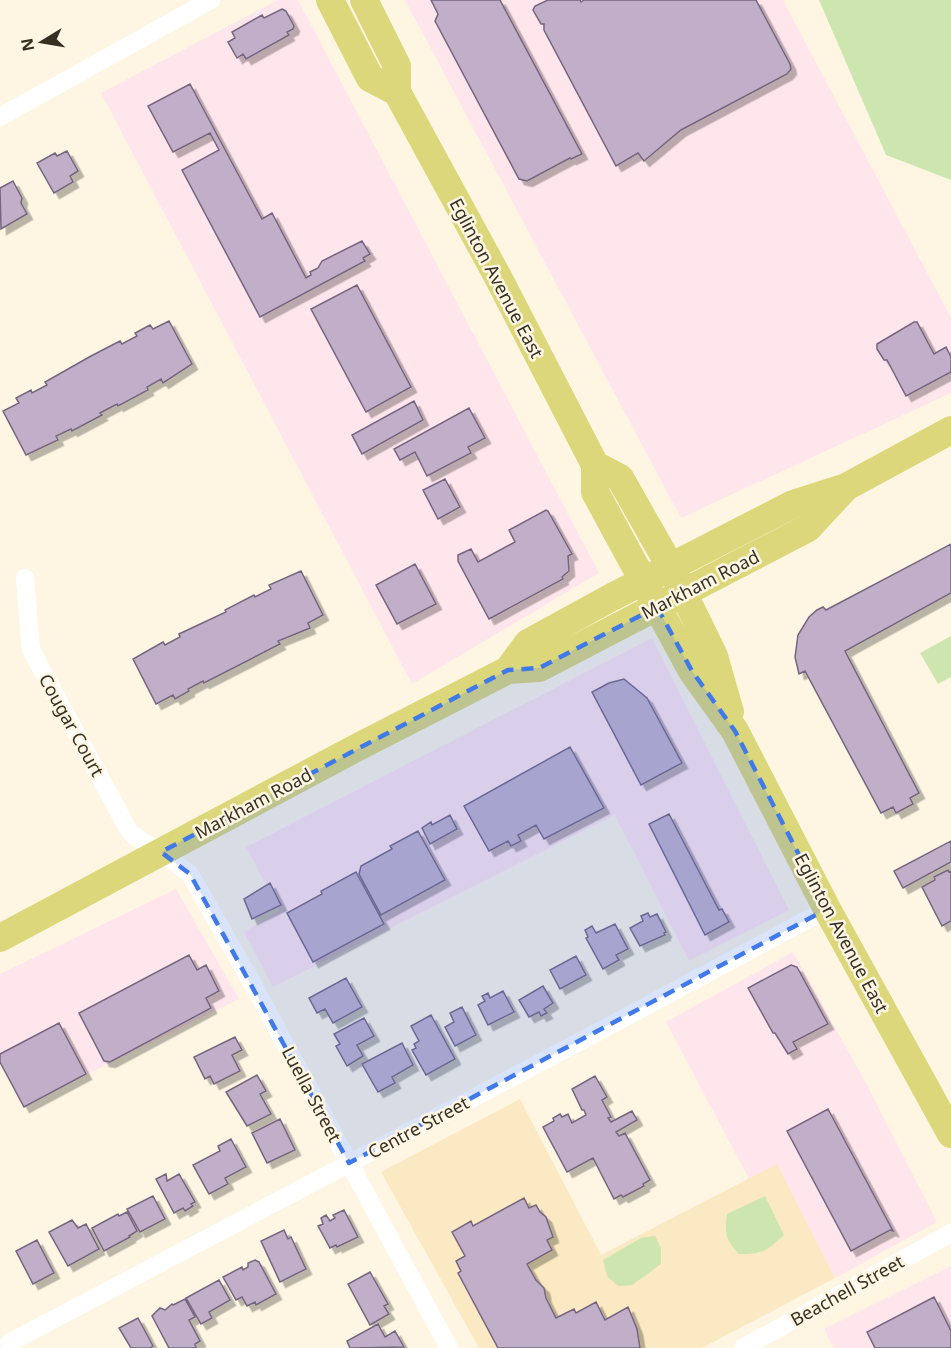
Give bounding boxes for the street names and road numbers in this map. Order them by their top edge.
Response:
street label: Eglinton Avenue East [445,194,550,363]
street label: Markham Road [637,544,763,624]
street label: Cougar Court [34,669,110,781]
street label: Markham Road [190,762,316,844]
street label: Eglinton Avenue East [790,849,895,1018]
street label: Luella Street [277,1042,347,1146]
street label: Centre Street [363,1090,473,1164]
street label: Beachell Street [786,1249,908,1331]

